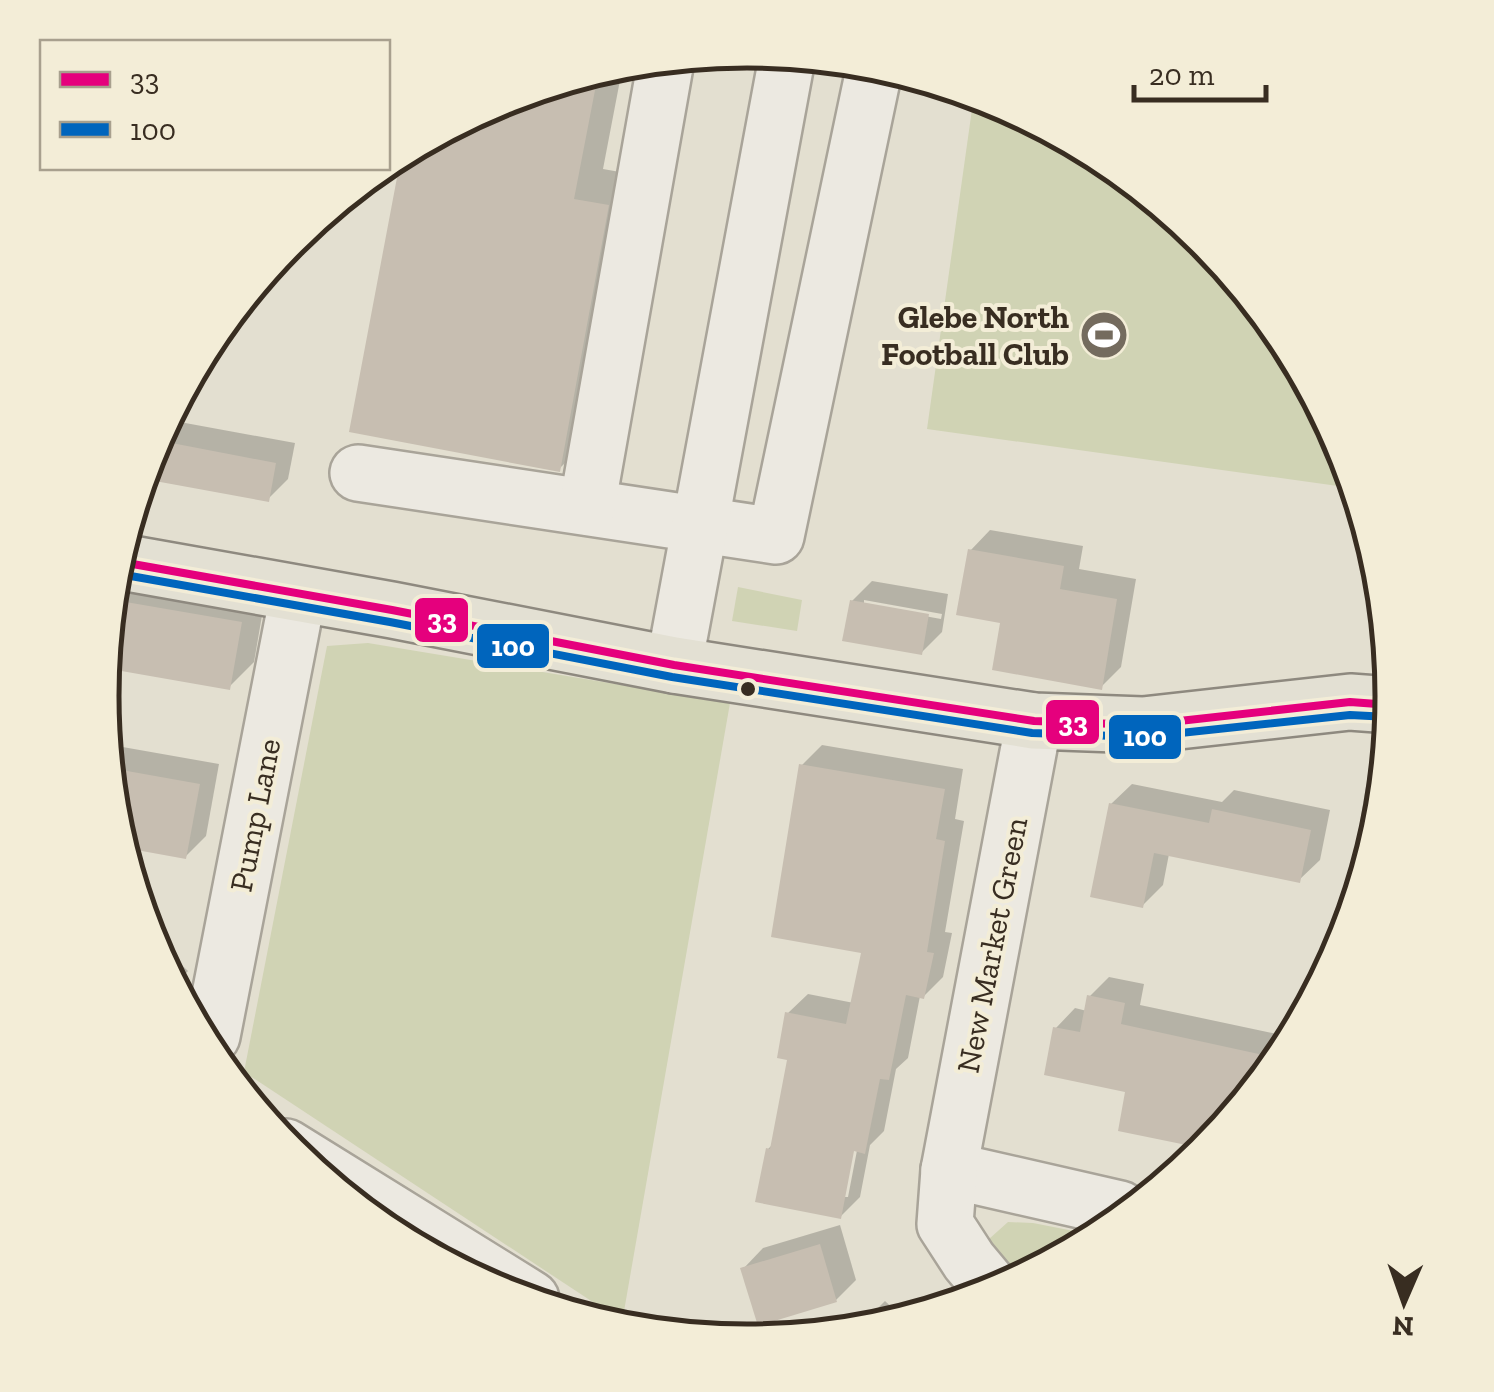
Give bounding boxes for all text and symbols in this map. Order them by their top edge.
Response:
legend [40,40,390,170]
scale bar [1134,40,1266,102]
text: 20 m [1149,57,1215,93]
text: 33 [130,62,159,98]
text: 100 [130,112,176,148]
place label: Glebe North Football Club [881,298,1069,373]
sports icon: Glebe North Football Club [1078,309,1130,361]
line badge: 33 [413,596,470,644]
text: 33 [427,603,457,636]
line badge: 100 [475,622,551,670]
text: 100 [491,630,535,663]
unlabelled marker [738,679,758,699]
line badge: 33 [1044,698,1101,746]
text: 33 [1058,706,1088,739]
line badge: 100 [1107,713,1183,761]
text: 100 [1123,720,1167,753]
street label: Pump Lane [222,735,288,895]
street label: New Market Green [949,813,1036,1076]
north arrow [1354,1252,1454,1352]
text: N [1392,1310,1414,1343]

